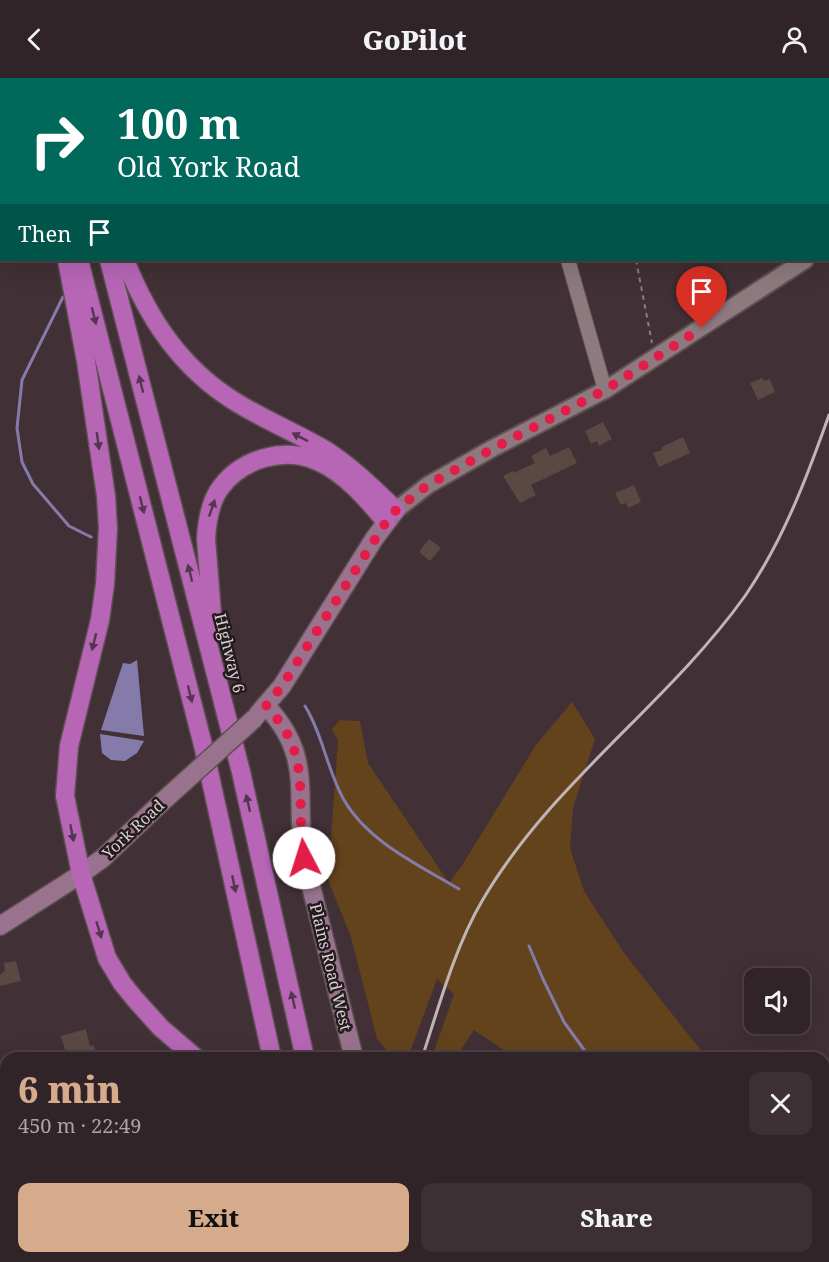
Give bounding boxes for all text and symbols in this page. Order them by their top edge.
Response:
text: GoPilot [362,21,467,58]
icon: back [18,23,51,56]
icon: person [778,23,811,56]
text: 100 m [117,94,241,151]
icon: right [18,102,96,180]
text: Old York Road [117,148,300,185]
icon: arrive [83,216,116,249]
text: Then [18,218,71,248]
pin [676,266,727,328]
icon: arrive [685,275,718,308]
one-way arrow [89,307,99,325]
one-way arrow [136,375,145,393]
one-way arrow [93,432,102,451]
one-way arrow [292,433,309,442]
one-way arrow [137,496,147,514]
one-way arrow [208,499,218,517]
one-way arrow [184,564,194,582]
street label: Highway 6 [210,611,251,695]
one-way arrow [89,633,99,651]
one-way arrow [185,685,195,703]
one-way arrow [243,793,252,812]
street label: York Road [96,794,169,864]
one-way arrow [68,824,78,842]
position arrow [272,826,336,890]
one-way arrow [229,875,239,893]
street label: Plains Road West [305,901,358,1033]
one-way arrow [95,921,104,939]
map controls [744,968,810,1034]
button: sound [744,968,810,1034]
one-way arrow [287,991,297,1010]
text: 6 min [18,1065,121,1114]
button: close [749,1072,812,1135]
text: 450 m · 22:49 [18,1112,141,1139]
button: Exit [18,1183,409,1252]
button: Share [421,1183,812,1252]

